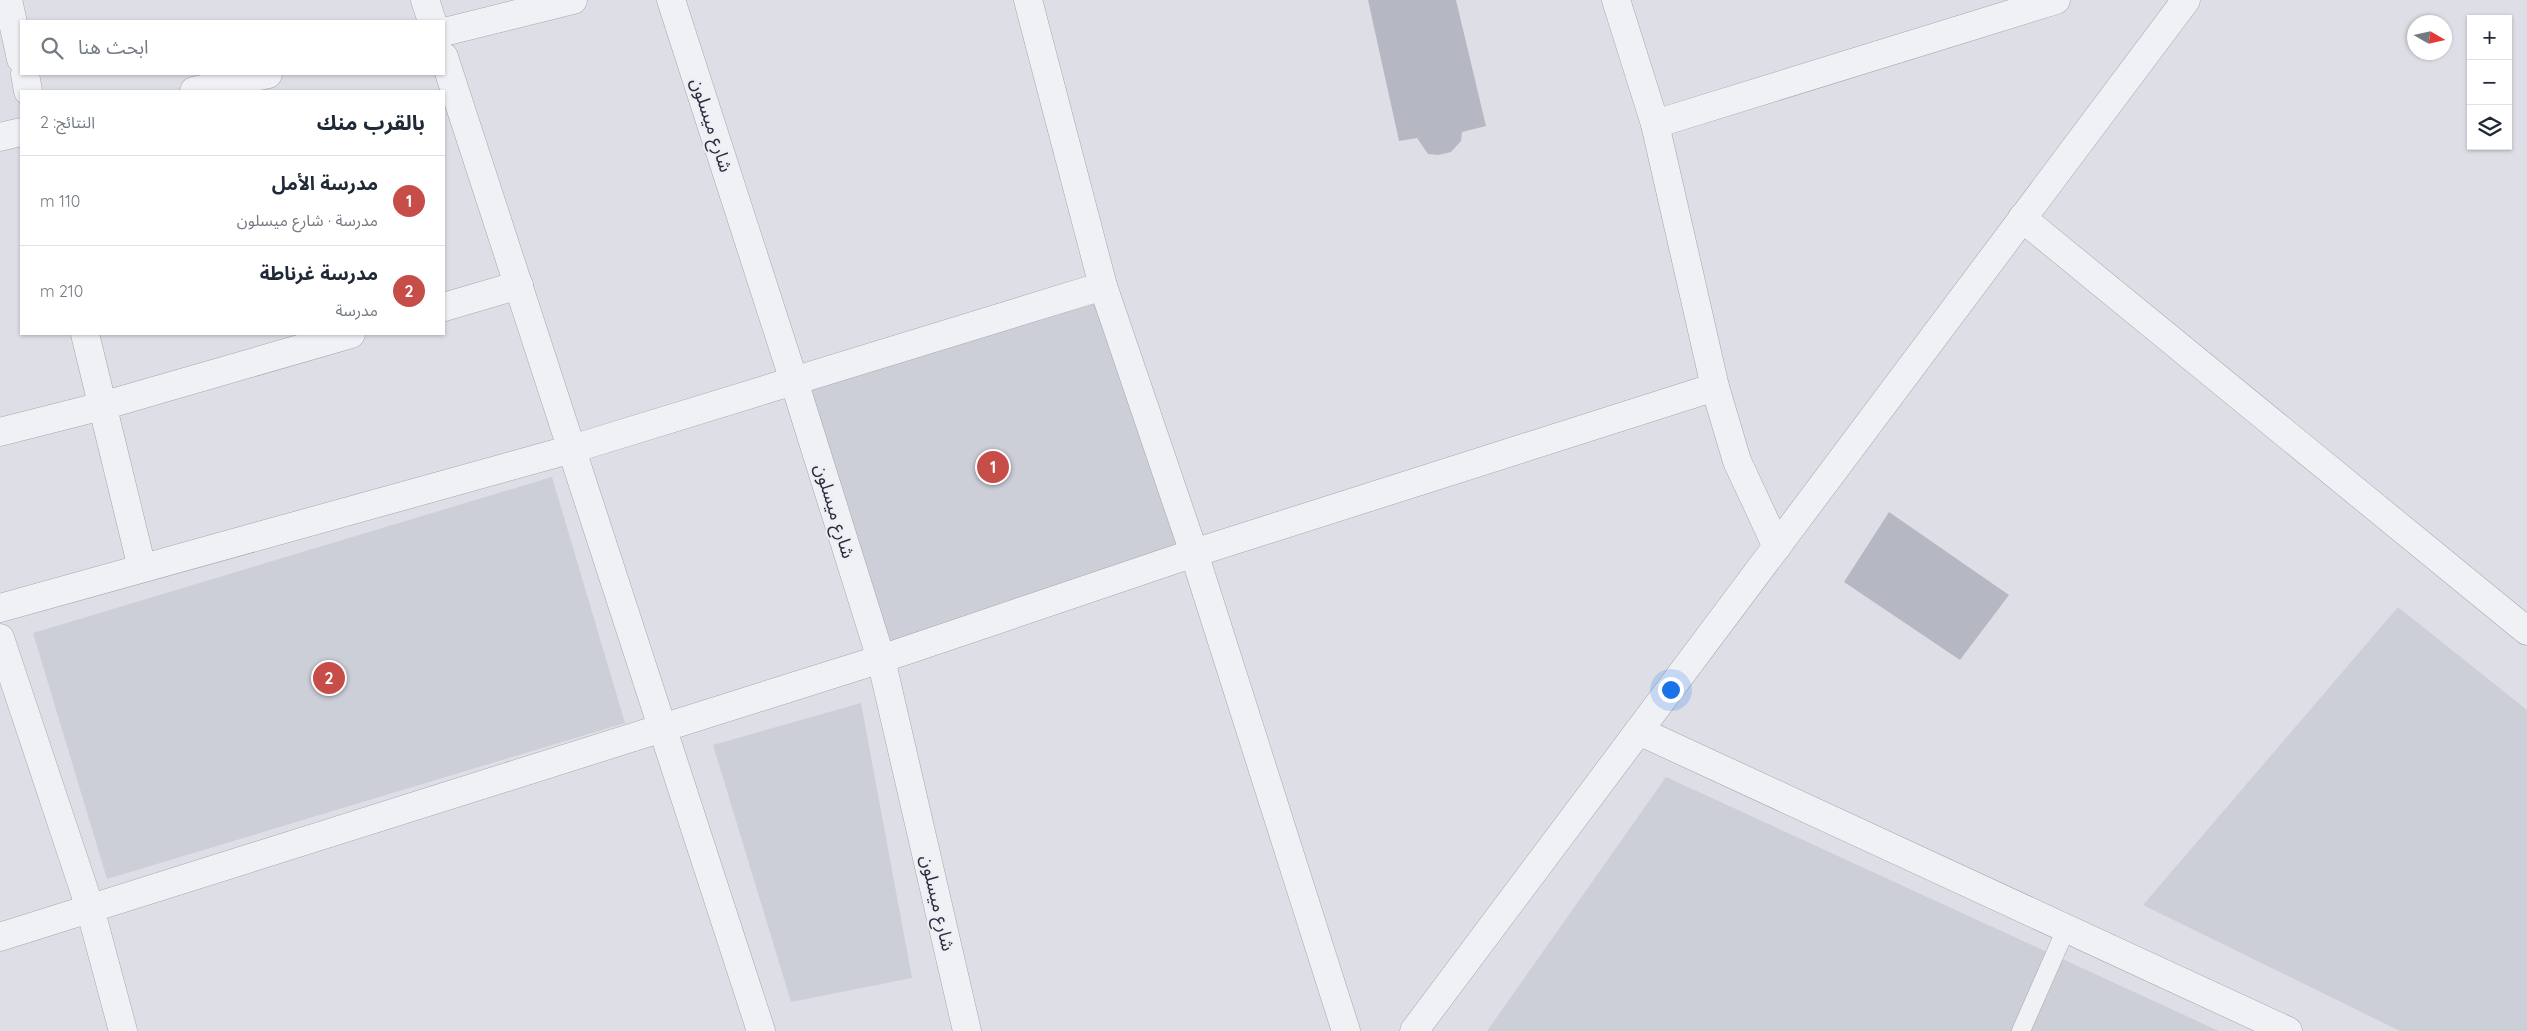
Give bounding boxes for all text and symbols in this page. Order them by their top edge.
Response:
north arrow [2407,15,2452,60]
map controls [2467,15,2512,150]
button: + [2467,15,2512,60]
search box [20,20,445,75]
icon: search [38,34,66,62]
text: ابحث هنا [78,35,149,59]
button: − [2467,60,2512,105]
street label: شارع ميسلون [683,75,738,176]
button: layers [2467,105,2512,150]
text: بالقرب منك [317,109,425,135]
text: النتائج: 2 [40,112,95,132]
text: مدرسة الأمل [272,171,378,195]
text: 110 m [40,191,80,211]
text: 1 [406,191,412,211]
text: مدرسة · شارع ميسلون [237,210,378,230]
text: مدرسة غرناطة [260,261,378,285]
text: 210 m [40,281,83,301]
text: 2 [404,281,414,301]
text: مدرسة [335,300,378,320]
pin: 1 [977,448,1009,486]
street label: شارع ميسلون [807,461,860,562]
pin: 2 [313,659,345,697]
your location [1658,677,1684,703]
street label: شارع ميسلون [913,853,960,954]

